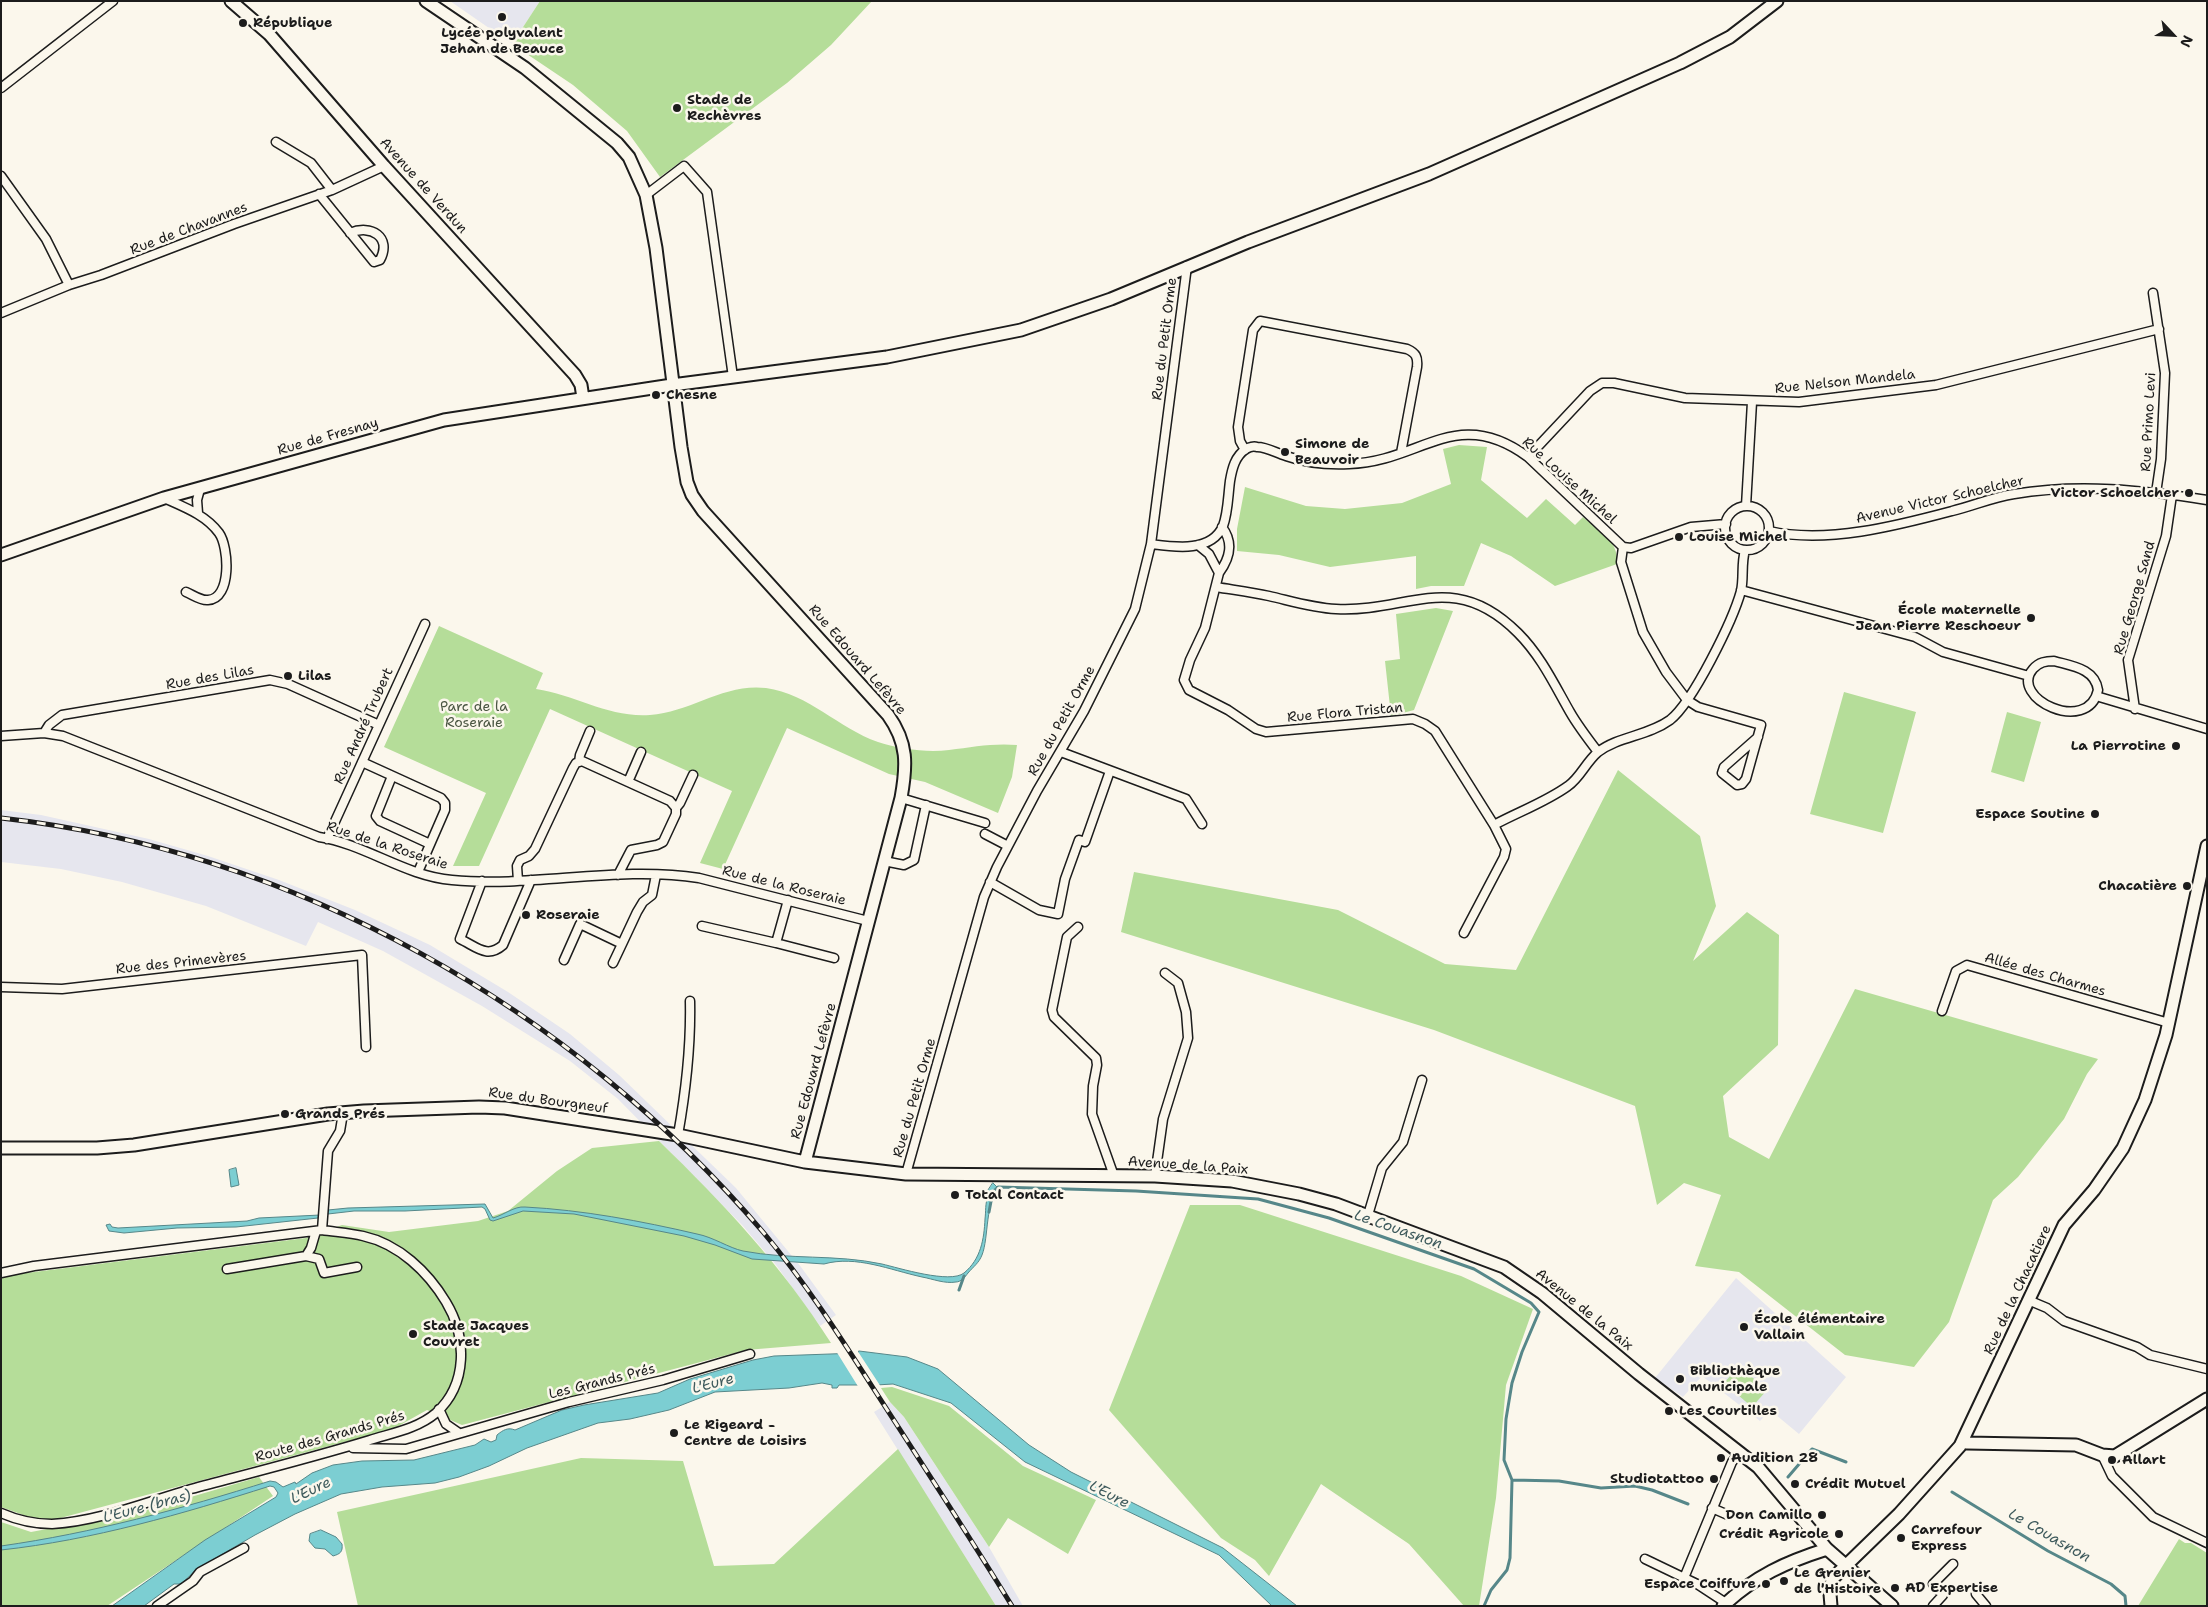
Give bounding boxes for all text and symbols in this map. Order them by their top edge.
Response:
north arrow [2148,10,2198,60]
marker: Lycée polyvalent Jehan de Beauce [496,11,508,23]
place label: République [253,15,332,31]
marker: République [237,17,249,29]
place label: Lycée polyvalent Jehan de Beauce [440,25,564,58]
text: N [2176,33,2197,50]
place label: Stade de Rechèvres [687,92,761,124]
marker: Stade de Rechèvres [671,102,683,114]
street label: Avenue de Verdun [376,135,470,237]
street label: Rue de Chavannes [128,199,250,259]
street label: Rue du Petit Orme [1149,277,1181,401]
street label: Rue Nelson Mandela [1774,366,1916,398]
street label: Rue Primo Levi [2138,372,2160,472]
place label: Chesne [666,387,717,403]
marker: Chesne [650,389,662,401]
street label: Rue de Fresnay [276,415,380,459]
street label: Rue Louise Michel [1518,434,1620,528]
place label: Simone de Beauvoir [1295,436,1369,468]
marker: Simone de Beauvoir [1279,446,1291,458]
street label: Avenue Victor Schoelcher [1854,472,2026,528]
place label: Victor Schoelcher [2051,485,2179,501]
marker: Victor Schoelcher [2183,487,2195,499]
place label: Louise Michel [1689,529,1787,545]
marker: Louise Michel [1673,531,1685,543]
street label: Rue George Sand [2111,539,2159,657]
street label: Rue Edouard Lefèvre [805,602,909,718]
place label: École maternelle Jean Pierre Reschoeur [1856,602,2021,634]
marker: École maternelle Jean Pierre Reschoeur [2025,612,2037,624]
street label: Rue des Lilas [165,662,255,694]
street label: Rue du Petit Orme [1025,663,1099,779]
street label: Rue André Trubert [331,665,397,787]
place label: Lilas [298,668,331,684]
marker: Lilas [282,670,294,682]
park label: Parc de la Roseraie [440,699,508,732]
street label: Rue Flora Tristan [1286,700,1404,726]
place label: La Pierrotine [2071,738,2166,754]
marker: La Pierrotine [2170,740,2182,752]
place label: Espace Soutine [1975,806,2085,822]
marker: Espace Soutine [2089,808,2101,820]
street label: Rue de la Roseraie [324,818,450,874]
street label: Rue de la Roseraie [720,862,848,910]
place label: Chacatière [2098,878,2177,894]
marker: Chacatière [2181,880,2193,892]
place label: Roseraie [536,907,600,923]
marker: Roseraie [520,909,532,921]
street label: Rue des Primevères [115,948,247,978]
street label: Allée des Charmes [1982,950,2108,1000]
street label: Rue Edouard Lefèvre [788,1001,840,1141]
street label: Rue du Petit Orme [890,1036,940,1160]
street label: Rue du Bourgneuf [487,1084,609,1118]
place label: Grands Prés [295,1106,385,1122]
marker: Grands Prés [279,1108,291,1120]
street label: Avenue de la Paix [1127,1153,1249,1179]
place label: Total Contact [965,1187,1064,1203]
marker: Total Contact [949,1189,961,1201]
water label: Le Couasnon [1352,1207,1444,1253]
street label: Rue de la Chacatiere [1981,1223,2055,1357]
street label: Avenue de la Paix [1532,1266,1636,1354]
place label: École élémentaire Vallain [1754,1311,1885,1344]
place label: Stade Jacques Couvret [423,1318,529,1350]
marker: École élémentaire Vallain [1738,1321,1750,1333]
marker: Stade Jacques Couvret [407,1328,419,1340]
street label: Les Grands Prés [547,1361,657,1403]
place label: Bibliothèque municipale [1690,1363,1780,1395]
water label: L'Eure [690,1370,736,1398]
marker: Bibliothèque municipale [1674,1373,1686,1385]
place label: Les Courtilles [1679,1403,1777,1419]
marker: Les Courtilles [1663,1405,1675,1417]
street label: Route des Grands Prés [253,1408,407,1466]
place label: Le Rigeard - Centre de Loisirs [684,1417,807,1450]
marker: Le Rigeard - Centre de Loisirs [668,1427,680,1439]
place label: Audition 28 [1731,1450,1818,1466]
marker: Audition 28 [1715,1452,1727,1464]
place label: Allart [2122,1452,2166,1468]
marker: Allart [2106,1454,2118,1466]
place label: Studiotattoo [1610,1471,1704,1487]
marker: Studiotattoo [1708,1473,1720,1485]
water label: L'Eure [288,1474,334,1508]
place label: Crédit Mutuel [1805,1476,1906,1492]
water label: L'Eure [1086,1477,1132,1513]
marker: Crédit Mutuel [1789,1478,1801,1490]
water label: L'Eure (bras) [101,1487,193,1527]
water label: Le Couasnon [2005,1505,2093,1567]
place label: Don Camillo [1726,1507,1812,1523]
marker: Don Camillo [1816,1509,1828,1521]
place label: Carrefour Express [1911,1522,1982,1554]
place label: Crédit Agricole [1719,1526,1829,1542]
marker: Crédit Agricole [1833,1528,1845,1540]
marker: Carrefour Express [1895,1532,1907,1544]
place label: Le Grenier de l'Histoire [1794,1565,1881,1598]
marker: Le Grenier de l'Histoire [1778,1575,1790,1587]
place label: Espace Coiffure [1644,1576,1756,1592]
marker: Espace Coiffure [1760,1578,1772,1590]
place label: AD Expertise [1905,1580,1998,1596]
marker: AD Expertise [1889,1582,1901,1594]

